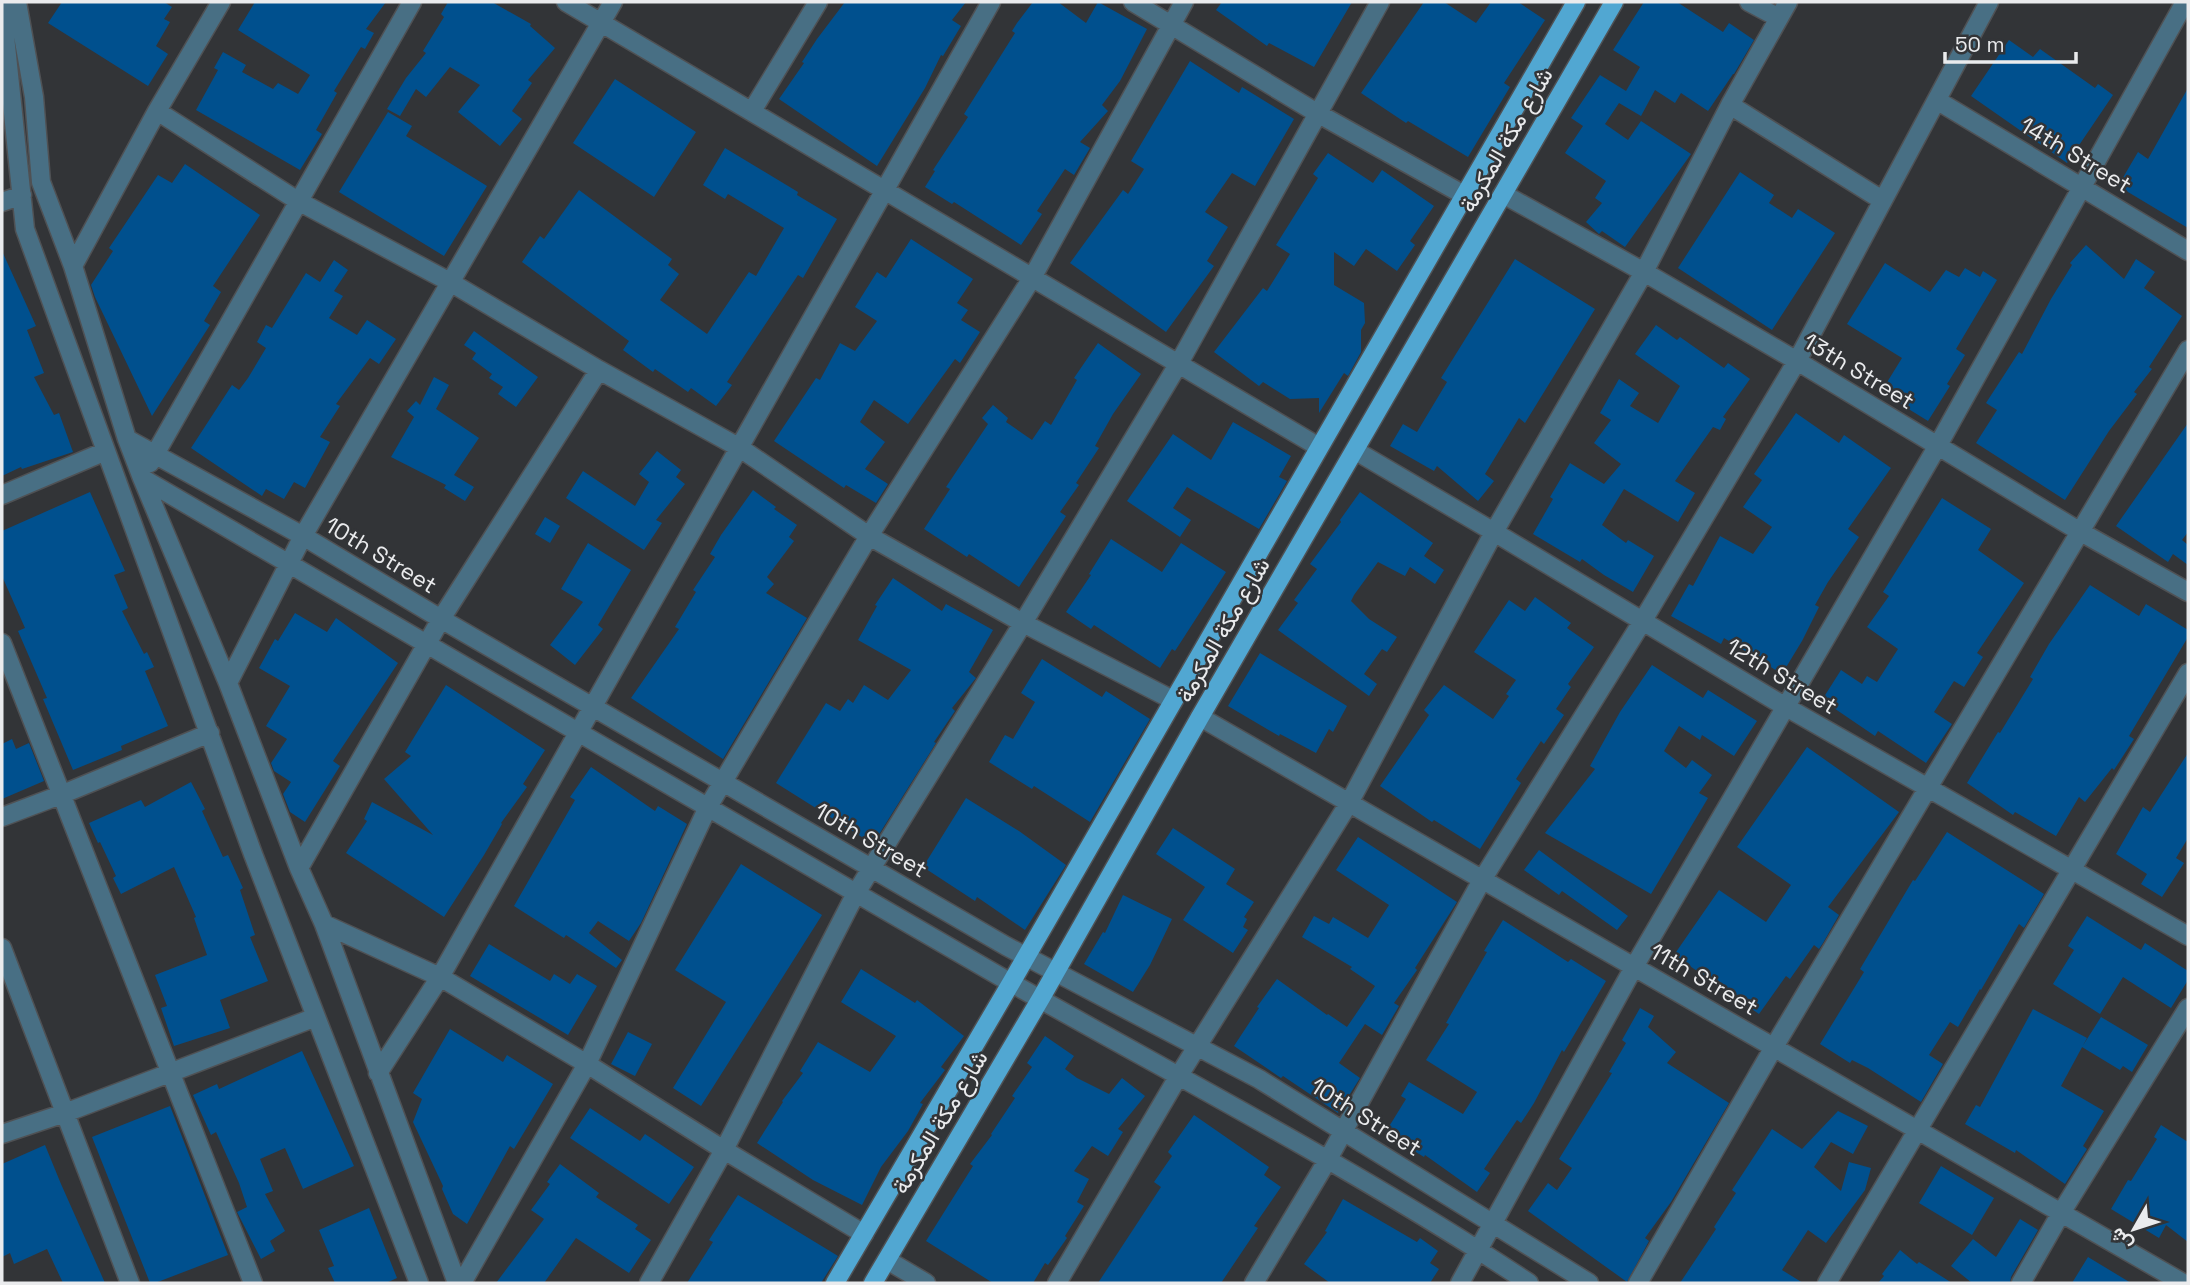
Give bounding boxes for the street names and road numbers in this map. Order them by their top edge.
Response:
street label: شارع مكة المكرمة [1452,62,1560,218]
street label: 14th Street [2015,110,2137,200]
street label: 13th Street [1798,326,1920,416]
street label: 10th Street [320,510,442,600]
street label: شارع مكة المكرمة [1169,552,1277,708]
street label: 12th Street [1721,631,1843,721]
street label: 10th Street [809,796,933,884]
street label: 11th Street [1644,936,1764,1022]
street label: شارع مكة المكرمة [885,1045,995,1200]
street label: 10th Street [1305,1071,1427,1163]

